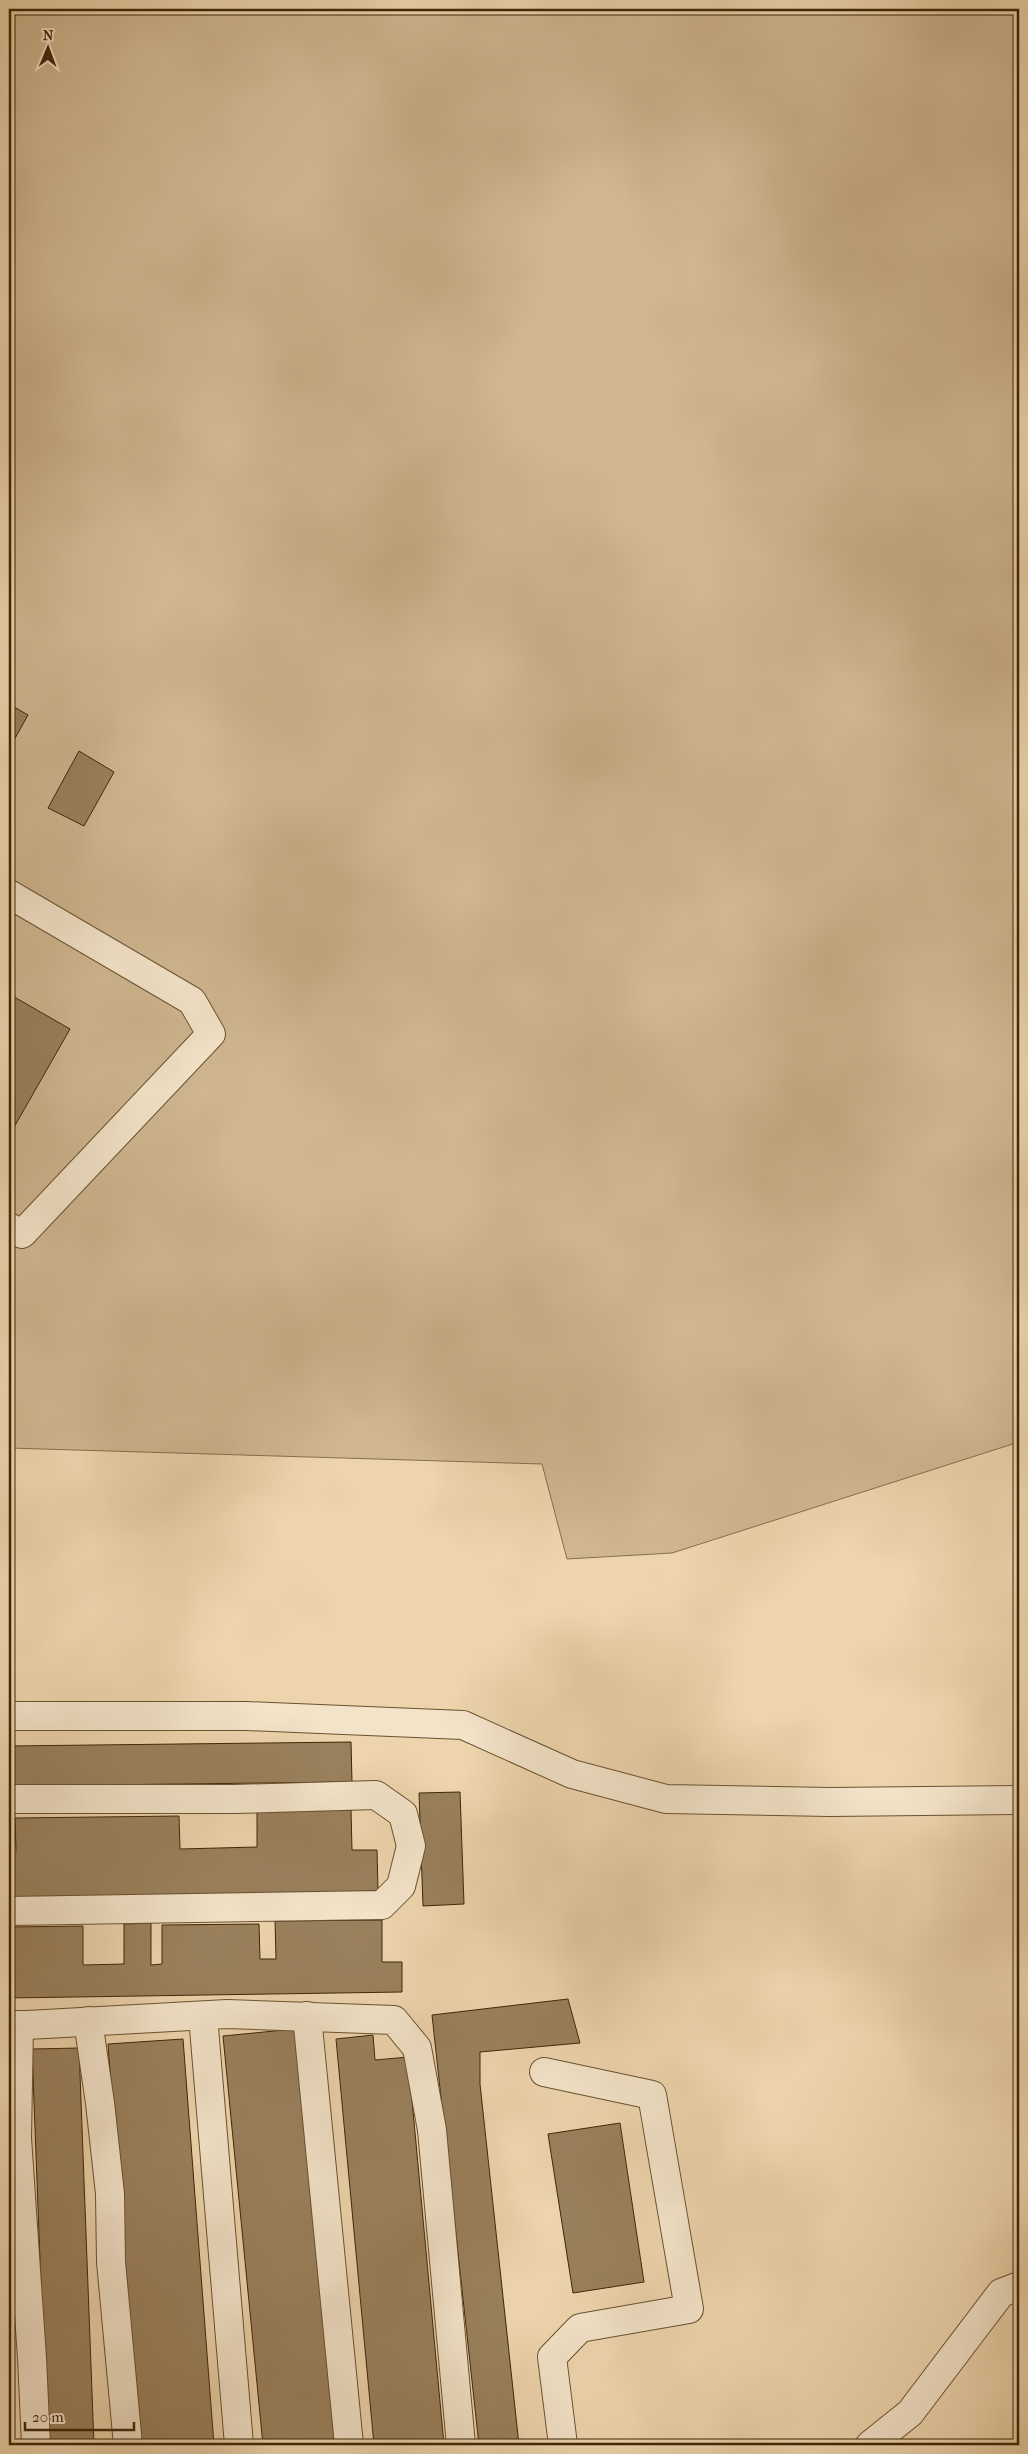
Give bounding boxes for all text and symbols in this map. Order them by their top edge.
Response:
north arrow [22,22,72,72]
text: N [43,27,54,44]
scale bar [25,2399,134,2431]
text: 20 m [32,2408,64,2426]

